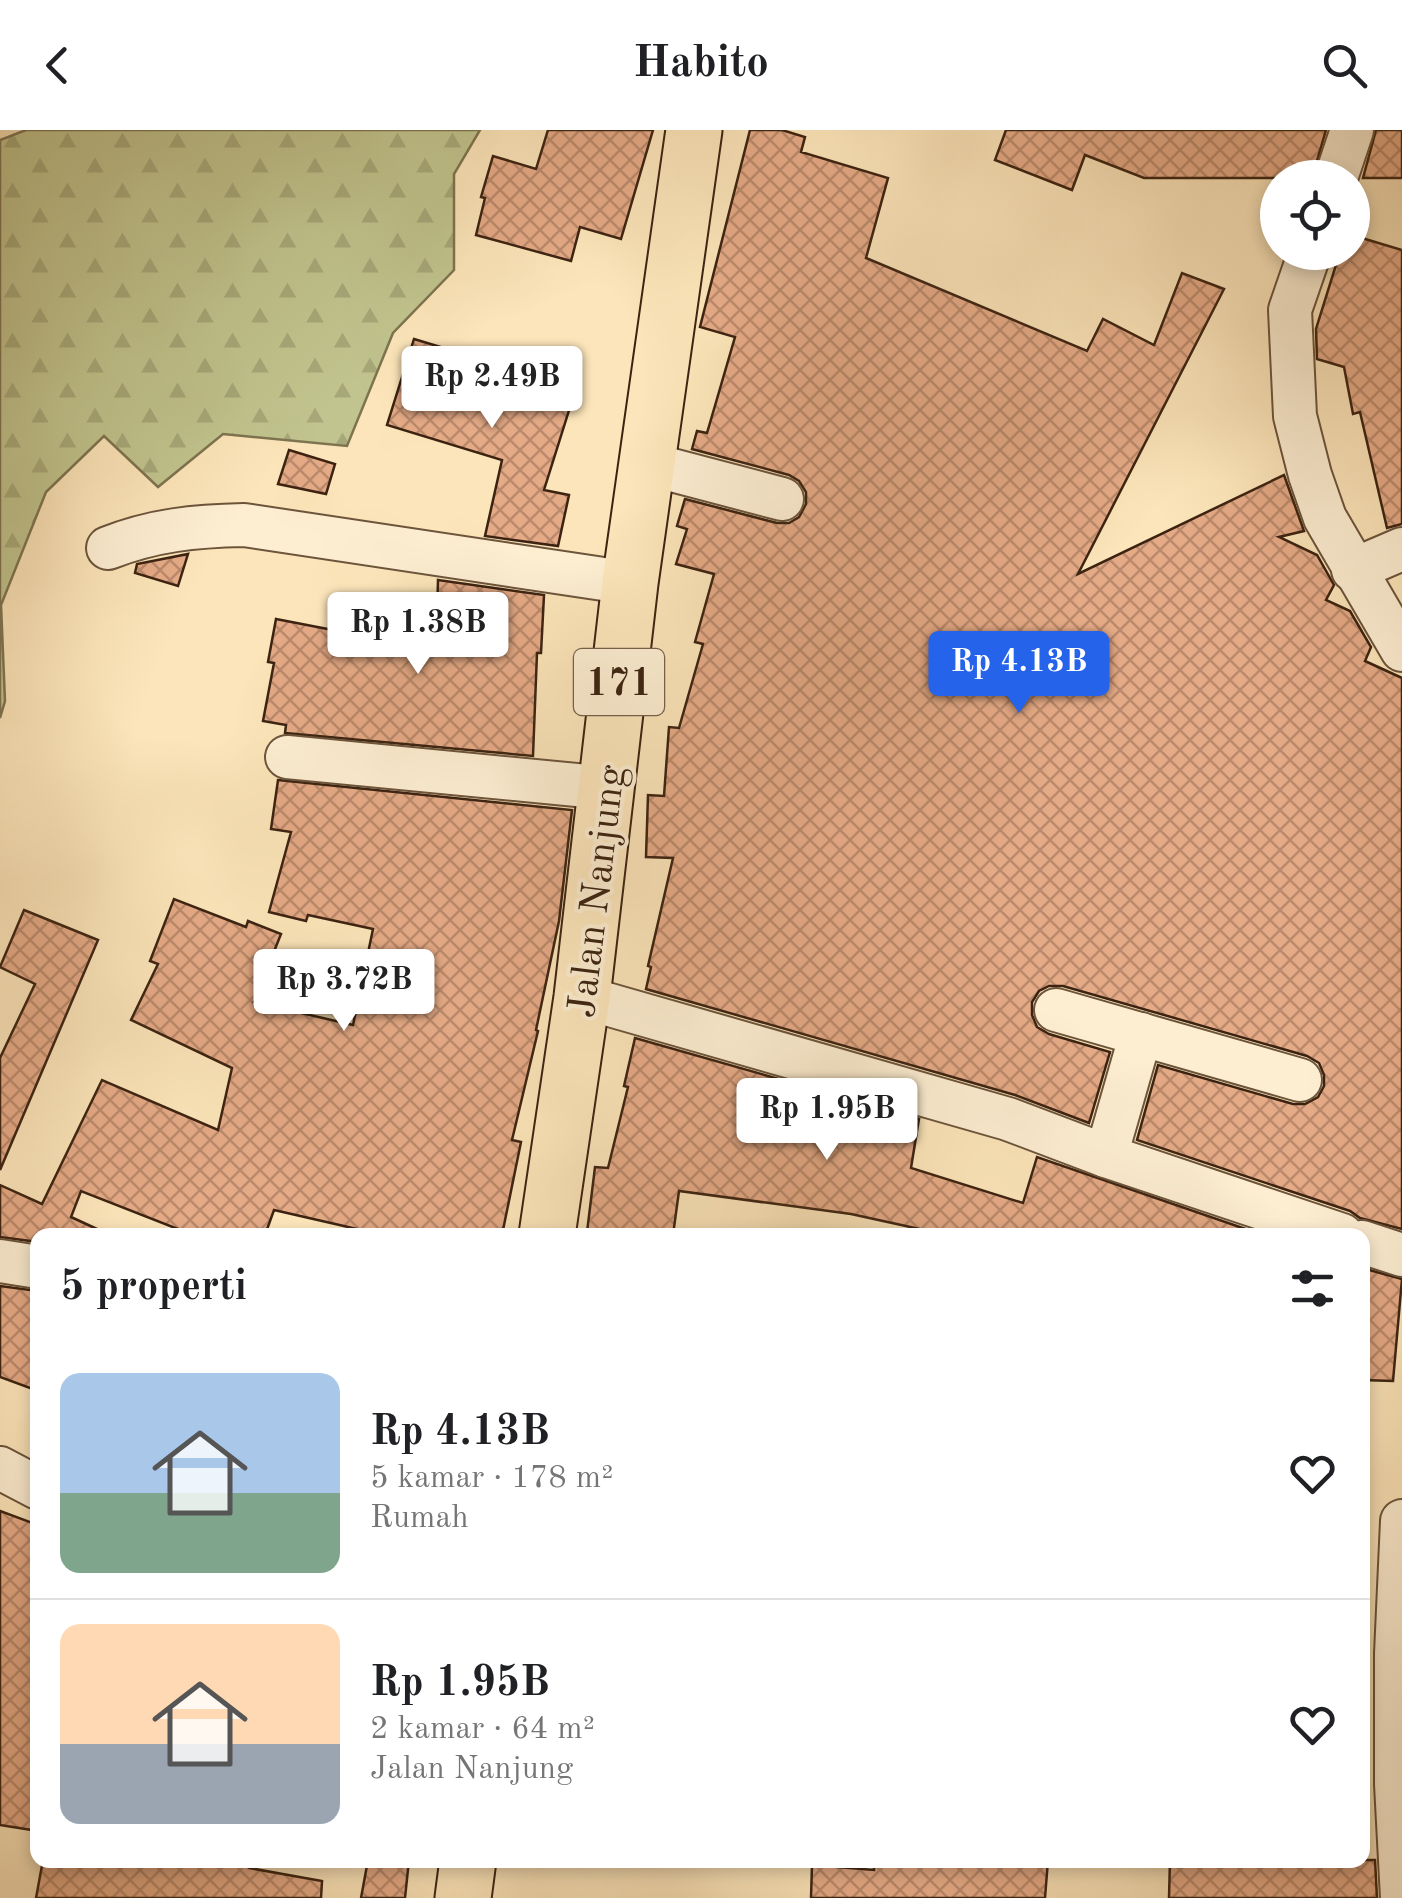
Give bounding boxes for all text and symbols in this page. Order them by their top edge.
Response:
icon: back [30,38,85,93]
icon: search [1317,38,1372,93]
text: Habito [633,42,769,87]
map controls [1260,160,1370,270]
button: locate [1260,160,1370,270]
pin: Rp 2.49B [389,346,595,431]
text: Rp 2.49B [423,362,561,394]
pin: Rp 1.38B [315,592,521,677]
text: Rp 1.38B [349,608,487,640]
pin: Rp 4.13B [916,631,1122,716]
text: Rp 4.13B [950,647,1088,679]
road number: 171 [574,649,664,715]
street label: Jalan Nanjung [564,762,634,1020]
pin: Rp 3.72B [241,949,447,1034]
text: Rp 3.72B [275,965,413,997]
pin: Rp 1.95B [724,1078,930,1163]
text: Rp 1.95B [758,1094,896,1126]
icon: filters [1285,1261,1340,1316]
text: 5 properti [60,1267,247,1309]
text: Rp 4.13B [370,1412,550,1454]
icon: home [140,1413,260,1533]
icon: heart [1285,1446,1340,1501]
text: 5 kamar · 178 m² [370,1463,613,1495]
text: Rumah [370,1503,469,1535]
text: Rp 1.95B [370,1663,550,1705]
icon: home [140,1664,260,1784]
icon: heart [1285,1697,1340,1752]
text: 2 kamar · 64 m² [370,1714,595,1746]
text: Jalan Nanjung [370,1754,573,1786]

